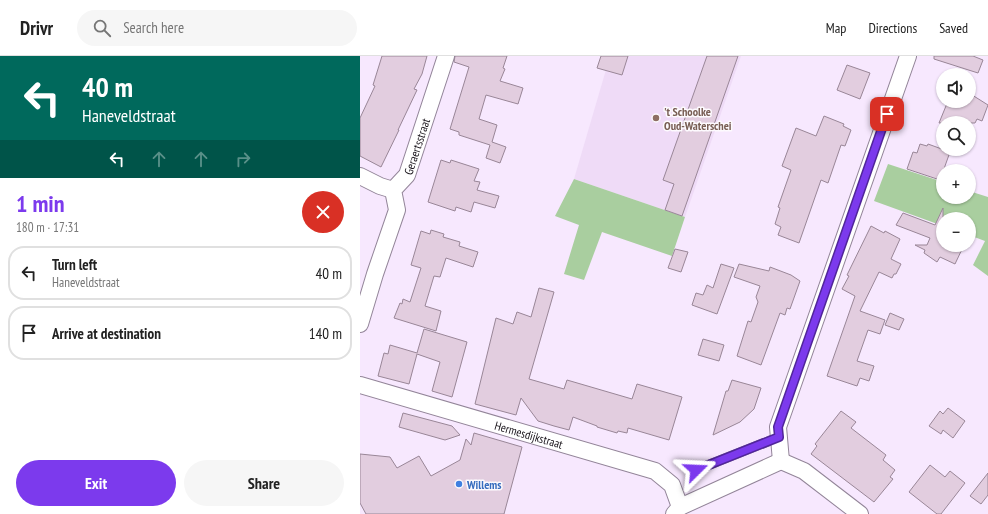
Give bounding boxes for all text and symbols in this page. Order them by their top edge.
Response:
search box [77,10,357,46]
text: Drivr [20,16,53,40]
icon: search [91,17,113,39]
text: Search here [123,18,184,37]
text: Map [826,19,846,37]
text: Directions [868,19,917,37]
text: Saved [939,19,968,37]
text: 40 m [82,68,133,105]
map controls [936,68,976,252]
button: sound [936,68,976,108]
icon: left [16,72,68,124]
pin [870,97,904,131]
icon: arrive [876,103,898,125]
text: Haneveldstraat [82,104,176,127]
place label: 't Schoolke Oud-Waterschei [664,104,732,133]
marker: 't Schoolke Oud-Waterschei [651,113,661,123]
street label: Geraertsstraat [400,116,433,176]
button: search [936,116,976,156]
icon: left [106,148,128,170]
icon: ahead [148,148,170,170]
icon: ahead [190,148,212,170]
icon: right [232,148,254,170]
button: + [936,164,976,204]
text: 1 min [16,188,64,219]
button: close [302,191,344,233]
button: − [936,212,976,252]
text: 180 m · 17:31 [16,219,79,236]
text: Turn left [52,255,97,274]
icon: left [18,262,40,284]
text: 40 m [316,264,342,283]
text: Haneveldstraat [52,274,120,291]
icon: arrive [18,322,40,344]
text: Arrive at destination [52,324,161,343]
text: 140 m [309,324,342,343]
street label: Hermesdijkstraat [493,417,565,451]
position arrow [675,449,717,491]
button: Exit [16,460,176,506]
button: Share [184,460,344,506]
place label: Willems [466,477,501,492]
marker: Willems [454,479,464,489]

